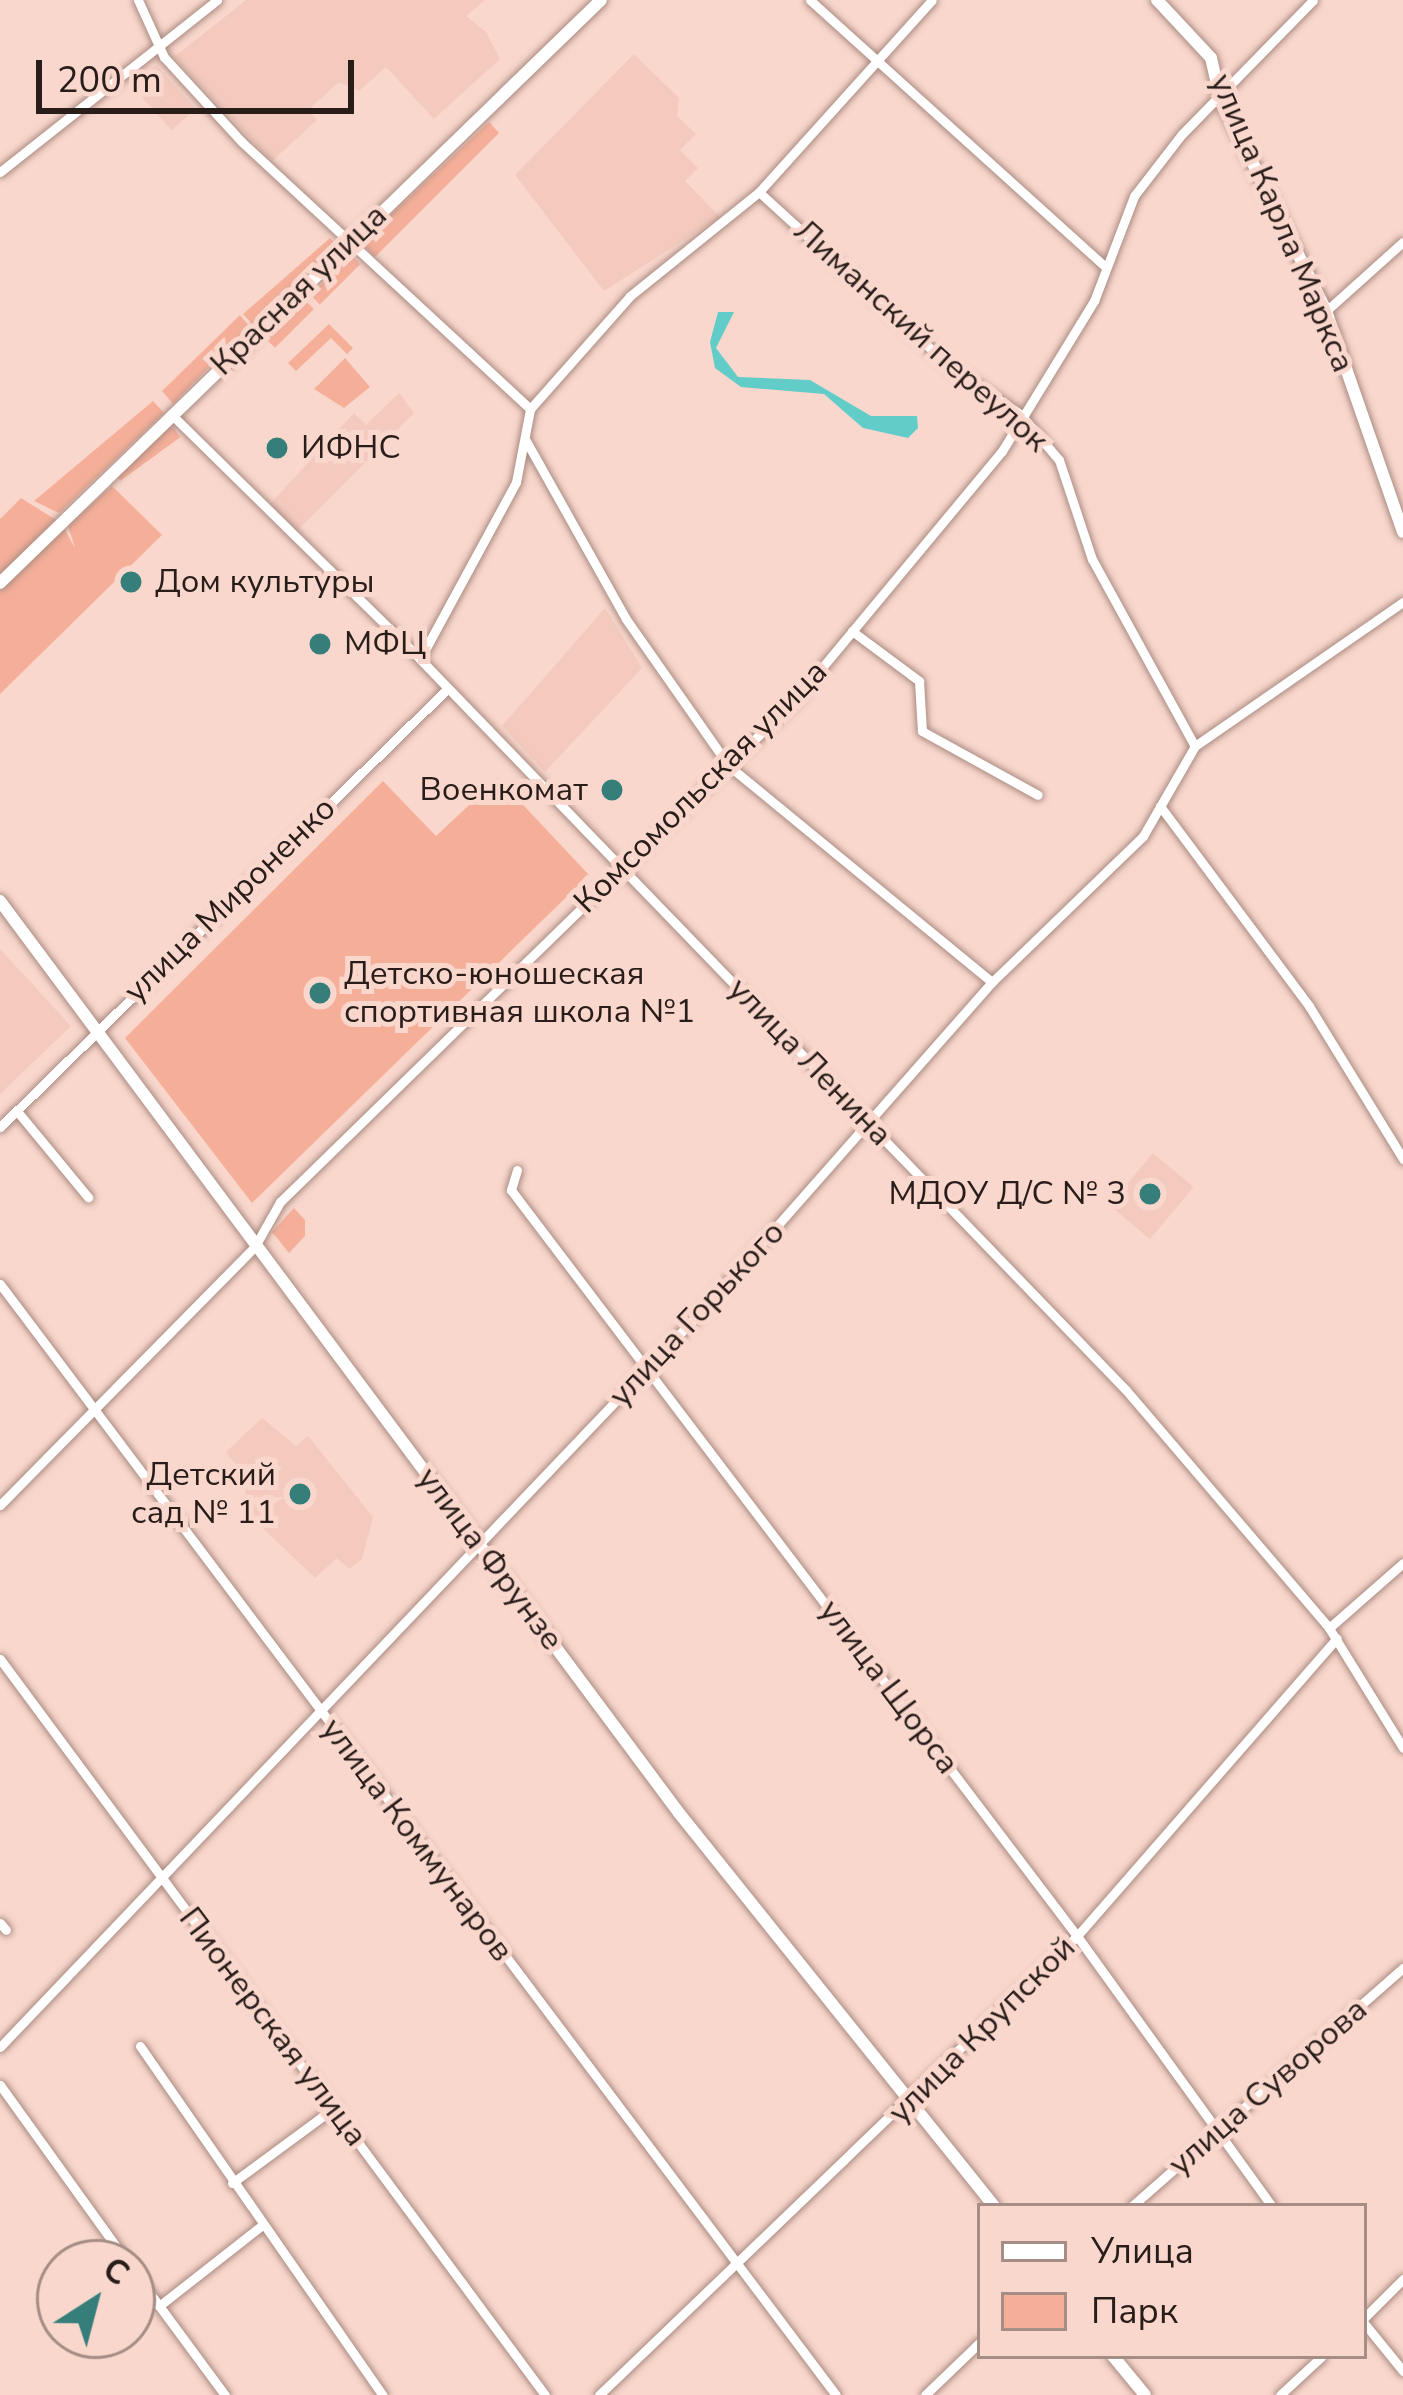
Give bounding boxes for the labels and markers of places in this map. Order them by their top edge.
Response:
place label: ИФНС [301,428,401,468]
marker: ИФНС [264,435,290,461]
place label: Дом культуры [155,562,375,602]
marker: Дом культуры [118,569,144,595]
place label: МФЦ [344,624,426,664]
marker: МФЦ [307,631,333,657]
place label: Военкомат [420,770,588,810]
marker: Военкомат [599,777,625,803]
place label: Детско-юношеская спортивная школа №1 [344,954,695,1032]
marker: Детско-юношеская спортивная школа №1 [307,980,333,1006]
place label: МДОУ Д/С № 3 [888,1174,1126,1214]
marker: МДОУ Д/С № 3 [1137,1181,1163,1207]
place label: Детский сад № 11 [131,1455,276,1533]
marker: Детский сад № 11 [287,1481,313,1507]

